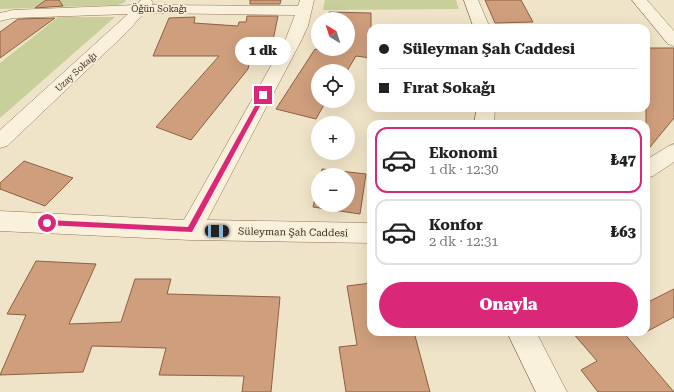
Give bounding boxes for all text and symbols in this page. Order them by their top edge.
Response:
street label: Öğün Sokağı [131,3,187,14]
north arrow [311,12,355,56]
map controls [311,12,355,212]
callout: 1 dk [235,37,291,65]
text: Süleyman Şah Caddesi [403,40,575,58]
text: 1 dk [249,43,277,58]
street label: Uzay Sokağı [53,50,99,94]
button: locate [311,64,355,108]
text: Fırat Sokağı [403,79,495,97]
route end [254,86,272,104]
button: + [311,116,355,160]
icon: car [381,142,417,178]
text: Ekonomi [429,144,497,162]
text: ₺47 [611,151,636,169]
text: 1 dk · 12:30 [429,162,498,177]
button: − [311,168,355,212]
route start [38,214,56,232]
icon: car [381,214,417,250]
text: Konfor [429,216,483,234]
text: ₺63 [611,223,636,241]
car [205,225,229,237]
street label: Süleyman Şah Caddesi [238,226,348,238]
text: 2 dk · 12:31 [429,234,498,249]
button: Onayla [379,282,638,328]

